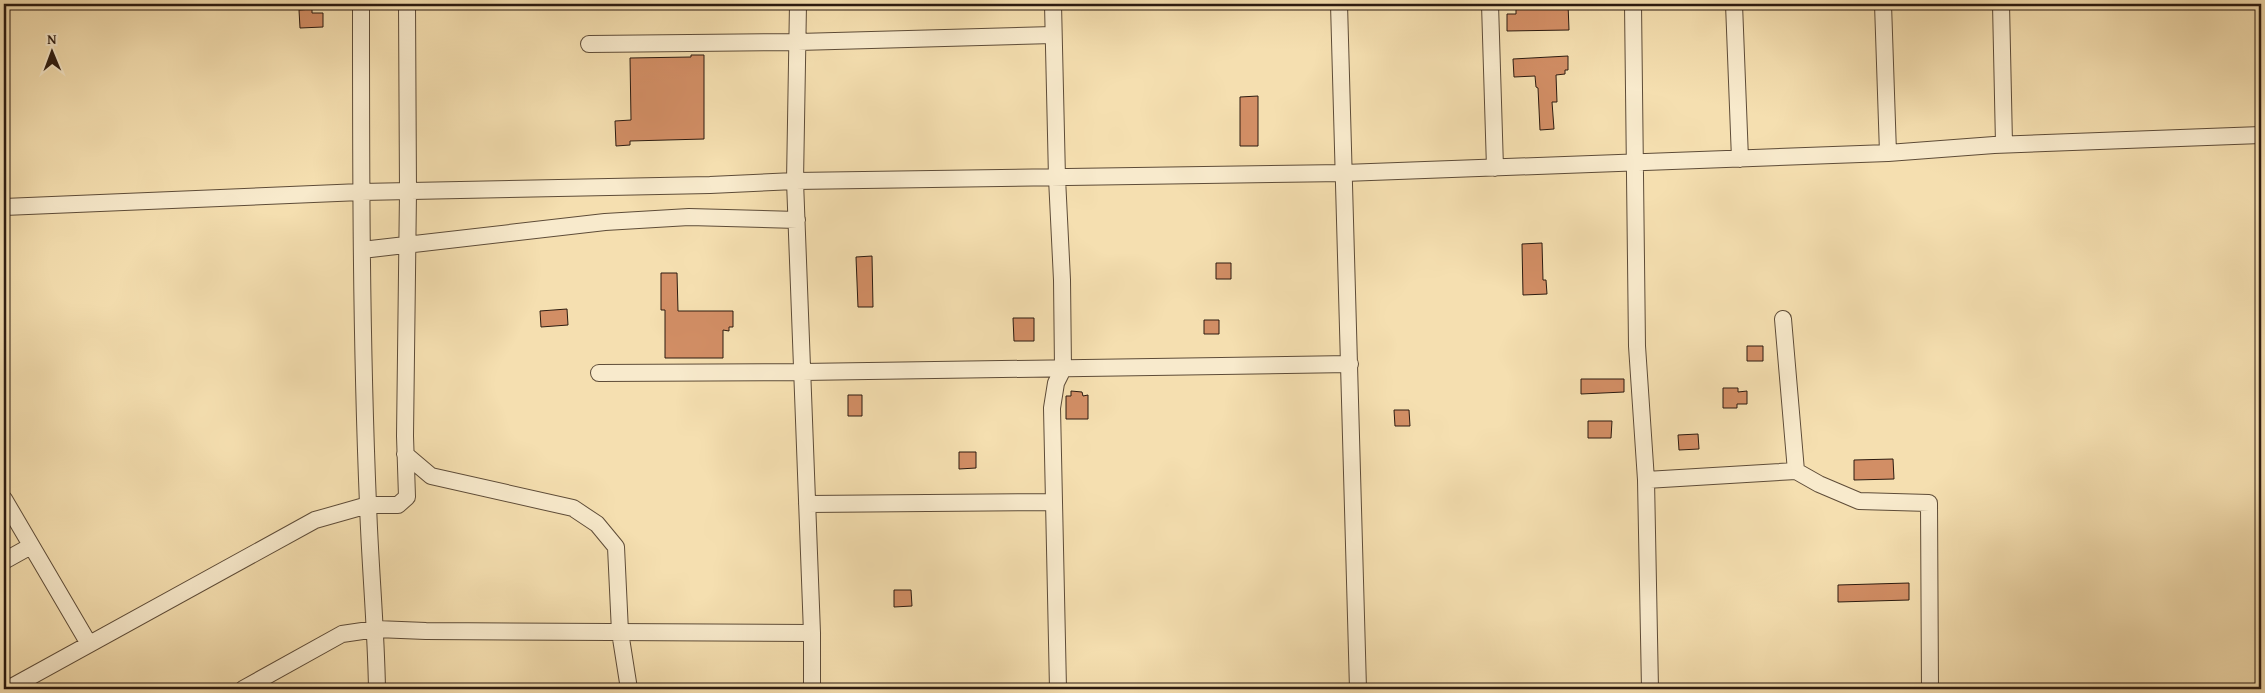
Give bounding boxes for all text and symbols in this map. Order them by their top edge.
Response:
north arrow [28,28,78,78]
text: N [47,29,57,49]

